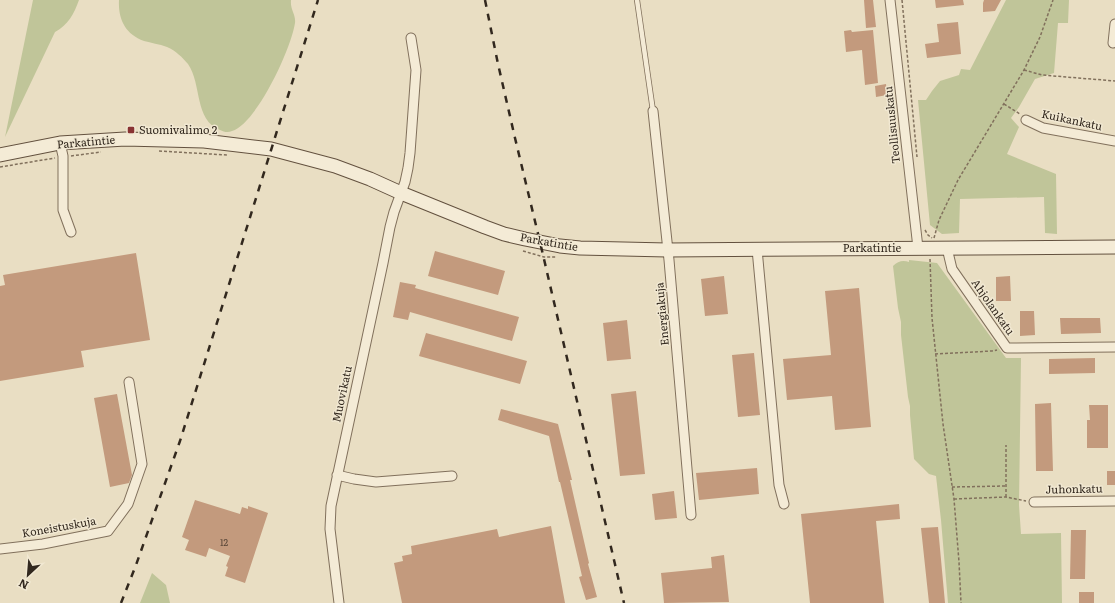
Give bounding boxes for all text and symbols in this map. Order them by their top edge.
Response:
street label: Teollisuuskatu [879,86,903,165]
street label: Kuikankatu [1040,105,1104,133]
place label: Suomivalimo 2 [139,121,218,137]
marker: Suomivalimo 2 [126,125,136,135]
street label: Parkatintie [56,130,116,152]
street label: Parkatintie [519,228,580,254]
street label: Parkatintie [843,239,902,255]
street label: Ahjolankatu [969,275,1019,338]
street label: Energiakuja [650,282,672,346]
street label: Muovikatu [327,364,355,424]
street label: Juhonkatu [1045,480,1103,496]
street label: Koneistuskuja [21,512,97,540]
house number: 12 [220,535,229,549]
north arrow [8,555,48,595]
text: N [16,576,31,594]

